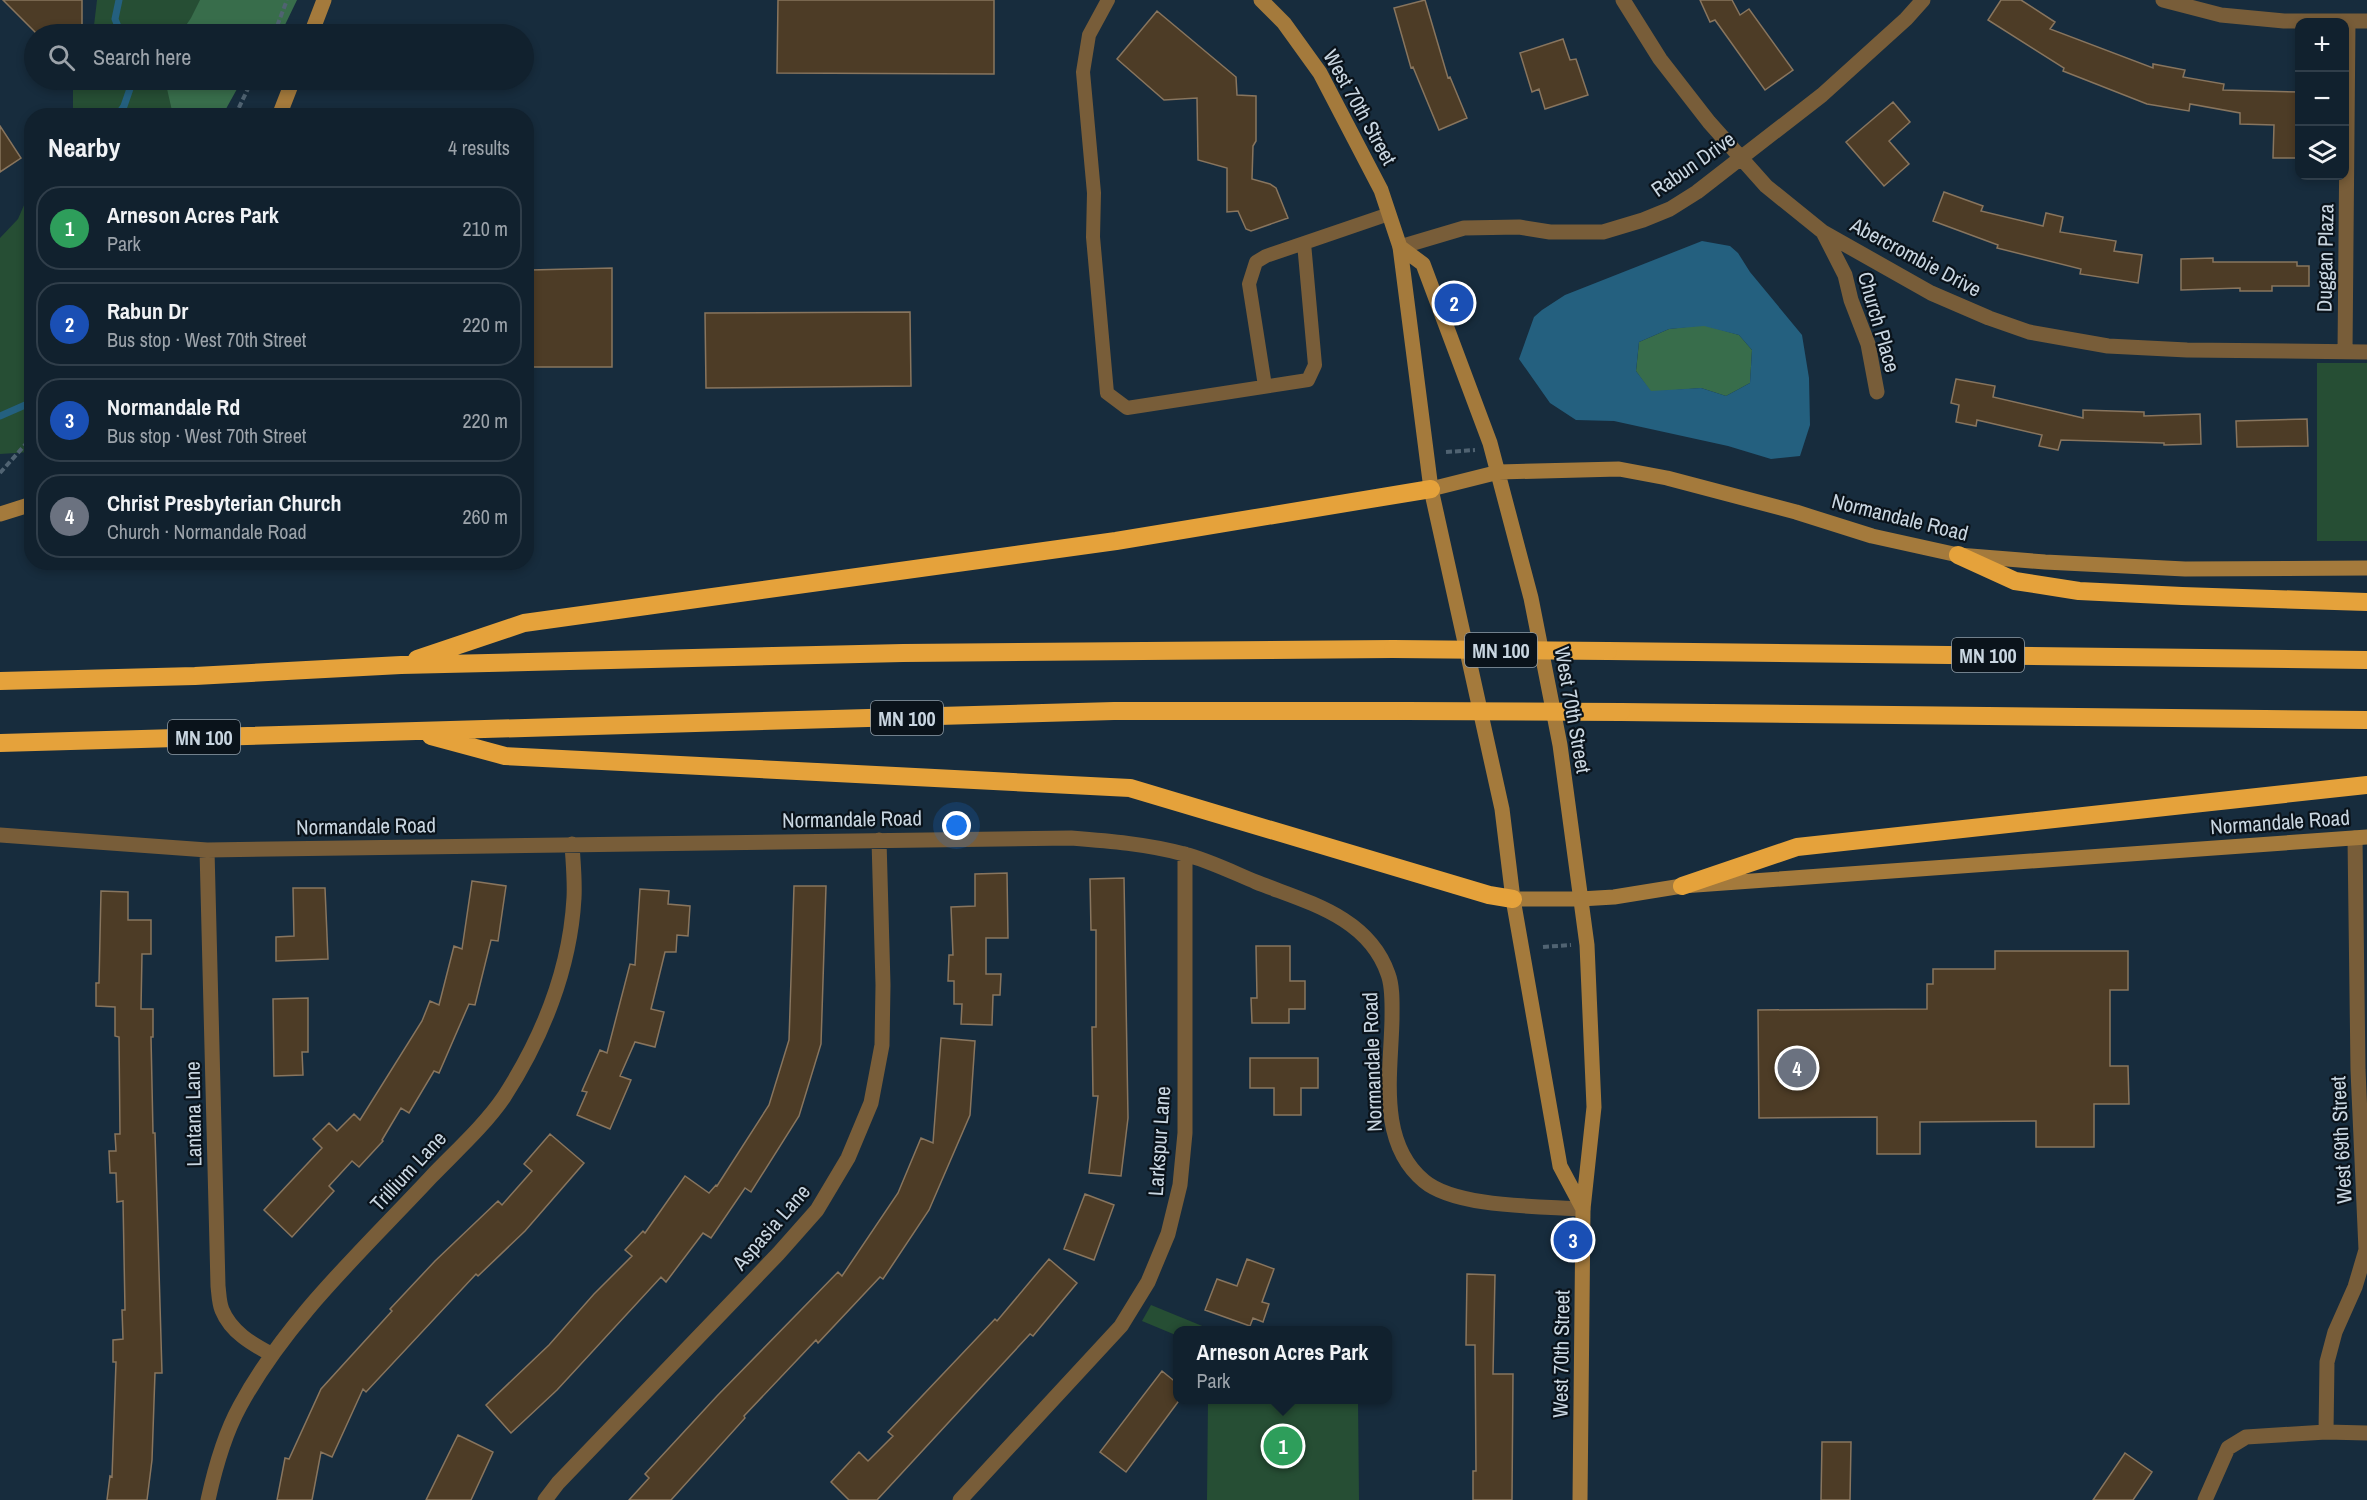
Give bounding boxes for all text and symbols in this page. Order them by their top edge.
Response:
map controls [2295,18,2349,180]
button: + [2295,18,2349,72]
search box [24,24,534,90]
icon: search [45,41,78,74]
text: Search here [93,42,191,72]
street label: West 70th Street [1316,44,1404,170]
button: − [2295,72,2349,126]
street label: Rabun Drive [1645,124,1741,204]
button: layers [2295,126,2349,180]
text: Nearby [48,130,120,165]
text: 4 results [448,134,510,161]
text: Arneson Acres Park [107,200,279,230]
street label: Duggan Plaza [2310,203,2340,312]
street label: Abercrombie Drive [1845,210,1987,304]
text: 1 [65,215,74,242]
text: 210 m [462,215,508,242]
text: Park [107,230,141,257]
street label: Church Place [1851,268,1907,376]
pin: 2 [1434,280,1474,326]
text: Rabun Dr [107,296,188,326]
text: 2 [65,311,74,338]
text: 220 m [462,311,508,338]
text: Bus stop · West 70th Street [107,326,306,353]
text: Normandale Rd [107,392,240,422]
text: 3 [65,407,74,434]
text: 220 m [462,407,508,434]
text: Bus stop · West 70th Street [107,422,306,449]
street label: Normandale Road [1829,486,1971,548]
text: Christ Presbyterian Church [107,488,342,518]
text: 4 [65,503,74,530]
text: 260 m [462,503,508,530]
text: Church · Normandale Road [107,518,307,545]
road number: MN 100 [1465,633,1537,667]
road number: MN 100 [1952,638,2024,672]
street label: West 70th Street [1548,644,1598,776]
road number: MN 100 [871,701,943,735]
road number: MN 100 [168,720,240,754]
street label: Normandale Road [782,803,922,835]
street label: Normandale Road [2209,803,2351,841]
street label: Normandale Road [296,810,436,842]
your location [942,811,971,840]
street label: Normandale Road [1355,992,1389,1132]
pin: 4 [1778,1046,1816,1090]
street label: Lantana Lane [178,1061,208,1167]
street label: West 69th Street [2323,1075,2359,1205]
street label: Larkspur Lane [1141,1085,1177,1197]
street label: Trillium Lane [363,1125,453,1217]
street label: Aspasia Lane [725,1178,816,1277]
pin: 3 [1554,1218,1592,1262]
street label: West 70th Street [1545,1290,1577,1418]
popup [1173,1326,1392,1404]
text: Arneson Acres Park [1197,1337,1368,1367]
text: Park [1197,1367,1230,1394]
pin: 1 [1264,1424,1302,1468]

